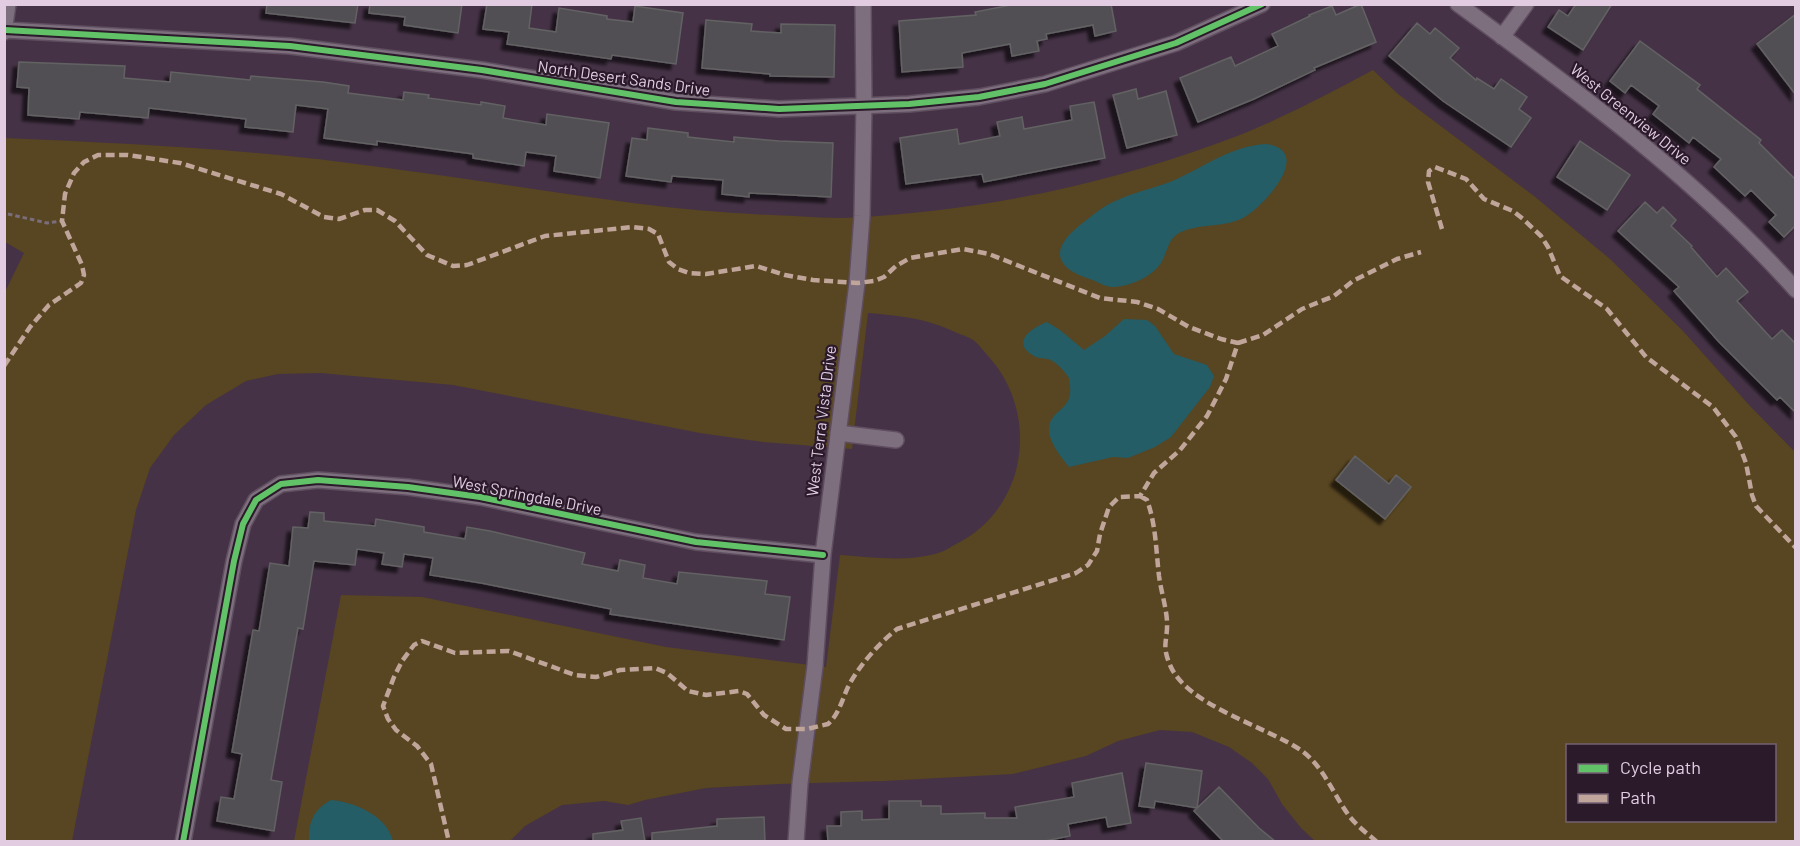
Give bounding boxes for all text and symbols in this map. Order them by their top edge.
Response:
street label: North Desert Sands Drive [537,56,712,99]
street label: West Greenview Drive [1567,59,1696,168]
street label: West Terra Vista Drive [802,344,839,497]
street label: West Springdale Drive [451,471,603,518]
legend [1566,744,1776,822]
text: Cycle path [1620,756,1701,778]
text: Path [1620,786,1656,808]

